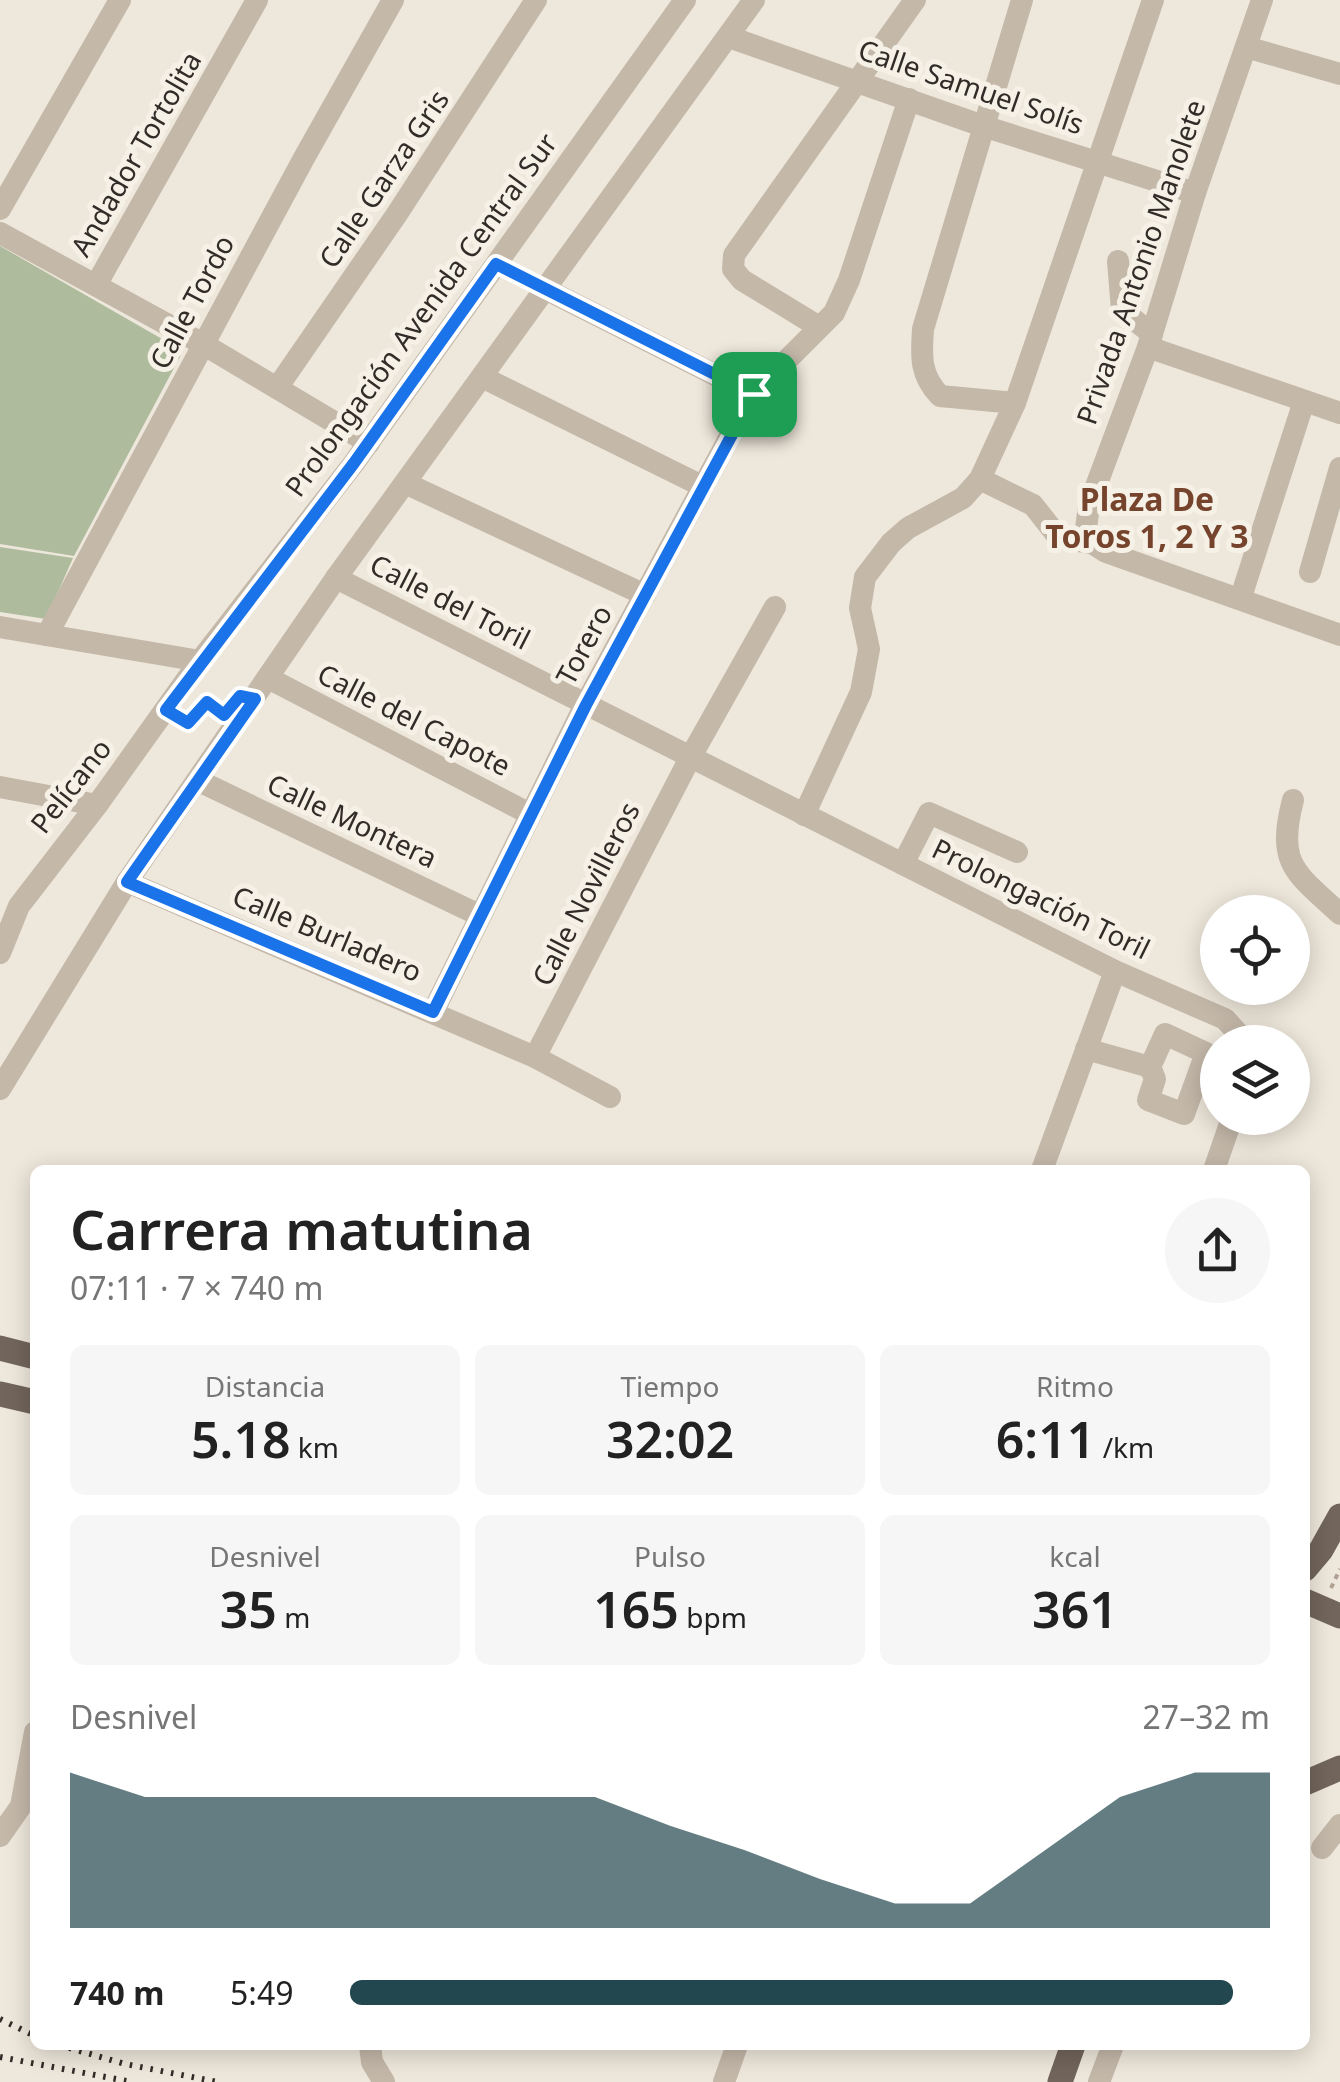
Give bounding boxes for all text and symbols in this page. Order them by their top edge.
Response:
street label: Calle Samuel Solís [854,30,1089,142]
street label: Andador Tortolita [61,44,209,263]
street label: Calle Garza Gris [309,82,457,275]
street label: Privada Antonio Manolete [1067,94,1214,429]
street label: Prolongación Avenida Central Sur [275,125,565,504]
street label: Calle Tordo [140,228,242,375]
pin [712,352,797,437]
icon: arrive [727,367,782,422]
district label: Plaza De Toros 1, 2 Y 3 [1045,477,1249,557]
street label: Calle del Toril [364,544,537,658]
street label: Torero [546,598,620,691]
street label: Calle del Capote [311,654,517,784]
street label: Pelícano [21,730,119,841]
street label: Calle Montera [261,764,443,876]
street label: Calle Novilleros [522,795,648,992]
street label: Prolongación Toril [926,829,1157,967]
street label: Calle Burladero [227,876,428,990]
map controls [1200,895,1310,1135]
button: locate [1200,895,1310,1005]
button: layers [1200,1025,1310,1135]
text: Carrera matutina [70,1191,533,1266]
button: share [1165,1198,1270,1303]
text: 07:11 · 7 × 740 m [70,1266,323,1309]
text: Distancia [205,1367,325,1405]
text: Tiempo [621,1367,719,1405]
text: Ritmo [1036,1367,1114,1405]
text: 5.18 [191,1405,291,1473]
text: 32:02 [606,1405,734,1473]
text: 6:11 [996,1405,1095,1473]
text: km [291,1428,339,1466]
text: /km [1095,1428,1154,1466]
text: Desnivel [209,1537,321,1575]
text: Pulso [634,1537,706,1575]
text: kcal [1049,1537,1101,1575]
text: 35 [220,1575,277,1643]
text: 165 [593,1575,679,1643]
text: 361 [1032,1575,1118,1643]
text: m [277,1598,310,1636]
text: bpm [679,1598,747,1636]
text: Desnivel [70,1695,197,1738]
text: 27–32 m [1143,1695,1270,1738]
text: 740 m [70,1971,164,2014]
text: 5:49 [230,1971,294,2014]

